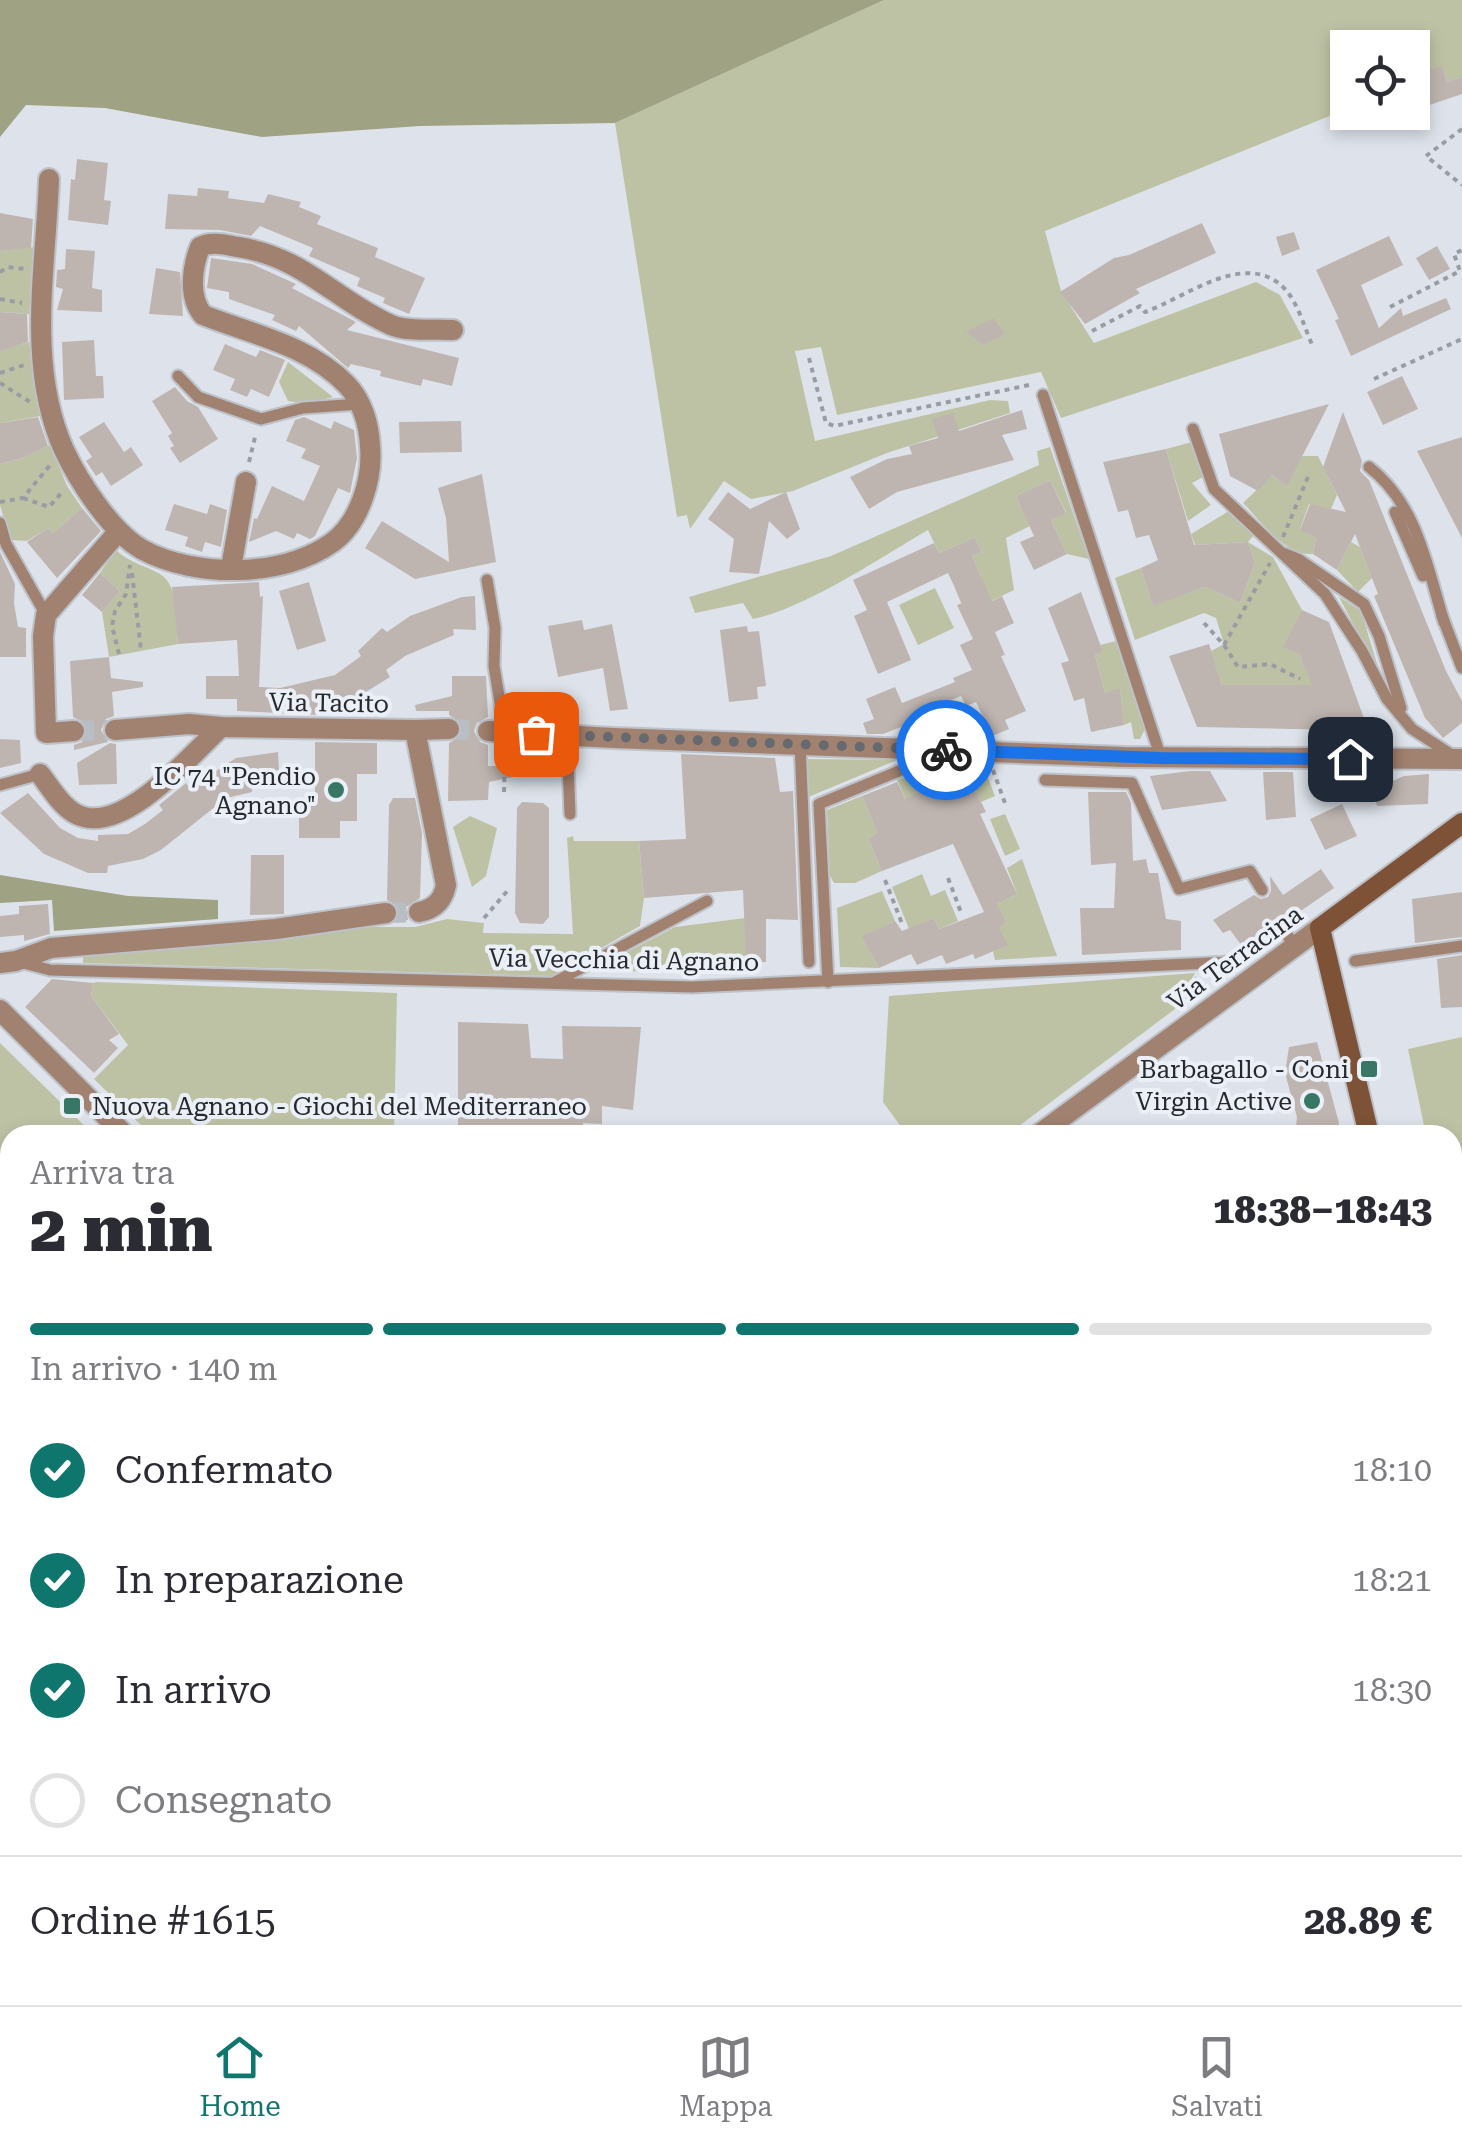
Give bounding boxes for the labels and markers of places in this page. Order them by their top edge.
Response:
pin [494,692,579,777]
pin [1308,717,1393,802]
place label: IC 74 "Pendio Agnano" [154,762,316,820]
marker: IC 74 "Pendio Agnano" [325,779,347,801]
place label: Barbagallo - Coni [1140,1055,1349,1084]
marker: Barbagallo - Coni [1358,1058,1380,1080]
place label: Virgin Active [1136,1087,1292,1116]
marker: Virgin Active [1301,1090,1323,1112]
place label: Nuova Agnano - Giochi del Mediterraneo [92,1092,587,1121]
marker: Nuova Agnano - Giochi del Mediterraneo [61,1095,83,1117]

